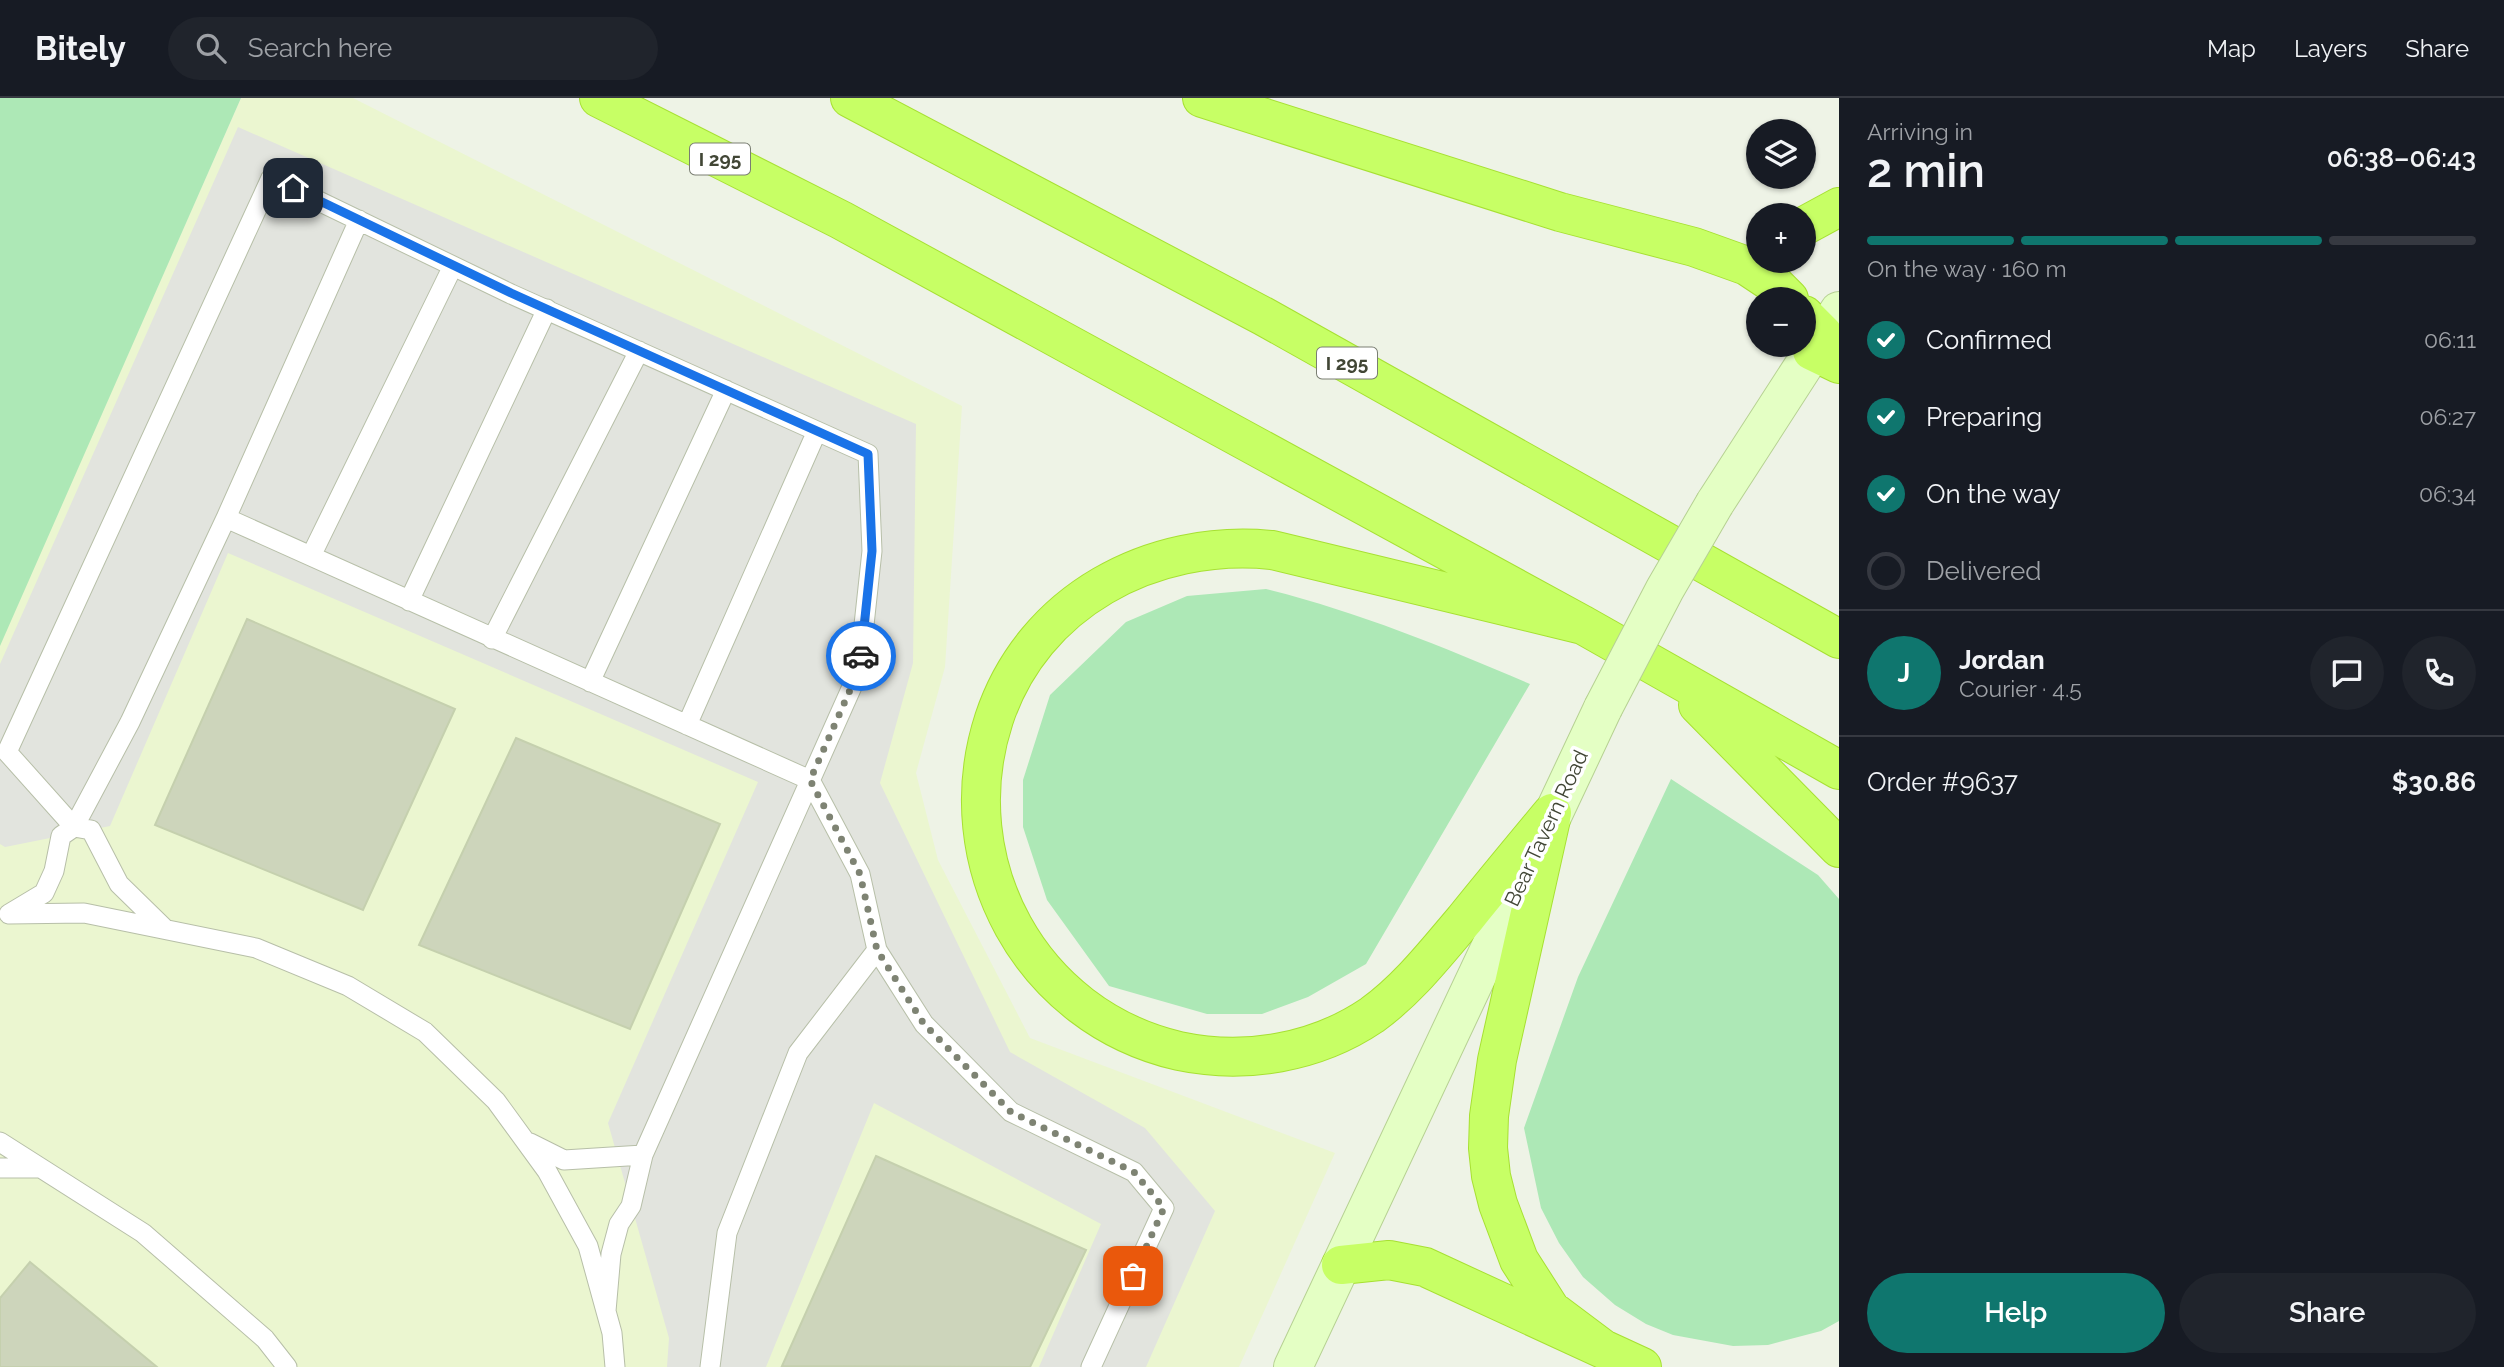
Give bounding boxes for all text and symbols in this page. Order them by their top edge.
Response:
search box [168,17,658,80]
text: Bitely [35,29,126,68]
icon: search [192,29,230,67]
text: Search here [248,33,392,63]
text: Map [2207,34,2256,63]
text: Layers [2294,34,2367,63]
text: Share [2405,34,2469,63]
text: Arriving in [1867,118,1973,145]
map controls [1746,119,1816,357]
button: layers [1746,119,1816,189]
road number: I 295 [690,143,750,174]
text: 06:38–06:43 [2327,143,2476,173]
text: 2 min [1867,144,1985,198]
pin [263,158,323,218]
icon: home [274,169,312,207]
button: + [1746,203,1816,273]
text: On the way · 160 m [1867,255,2067,282]
button: − [1746,287,1816,357]
icon: check [1867,321,1905,359]
text: Confirmed [1926,325,2052,355]
text: 06:11 [2424,326,2476,353]
road number: I 295 [1317,347,1377,378]
icon: check [1867,398,1905,436]
text: Preparing [1926,402,2042,432]
text: 06:27 [2419,403,2476,430]
icon: check [1867,475,1905,513]
text: On the way [1926,479,2061,509]
text: 06:34 [2419,480,2476,507]
text: Delivered [1926,556,2041,586]
courier [826,621,896,691]
button: chat [2310,636,2384,710]
button: phone [2402,636,2476,710]
icon: car [842,637,880,675]
text: Jordan [1959,645,2045,675]
text: J [1898,658,1910,688]
text: Courier · 4.5 [1959,675,2082,702]
street label: Bear Tavern Road [1499,746,1593,910]
text: Order #9637 [1867,767,2018,797]
text: $30.86 [2392,767,2476,797]
pin [1103,1246,1163,1306]
icon: bag [1114,1257,1152,1295]
button: Help [1867,1273,2165,1353]
button: Share [2179,1273,2476,1353]

